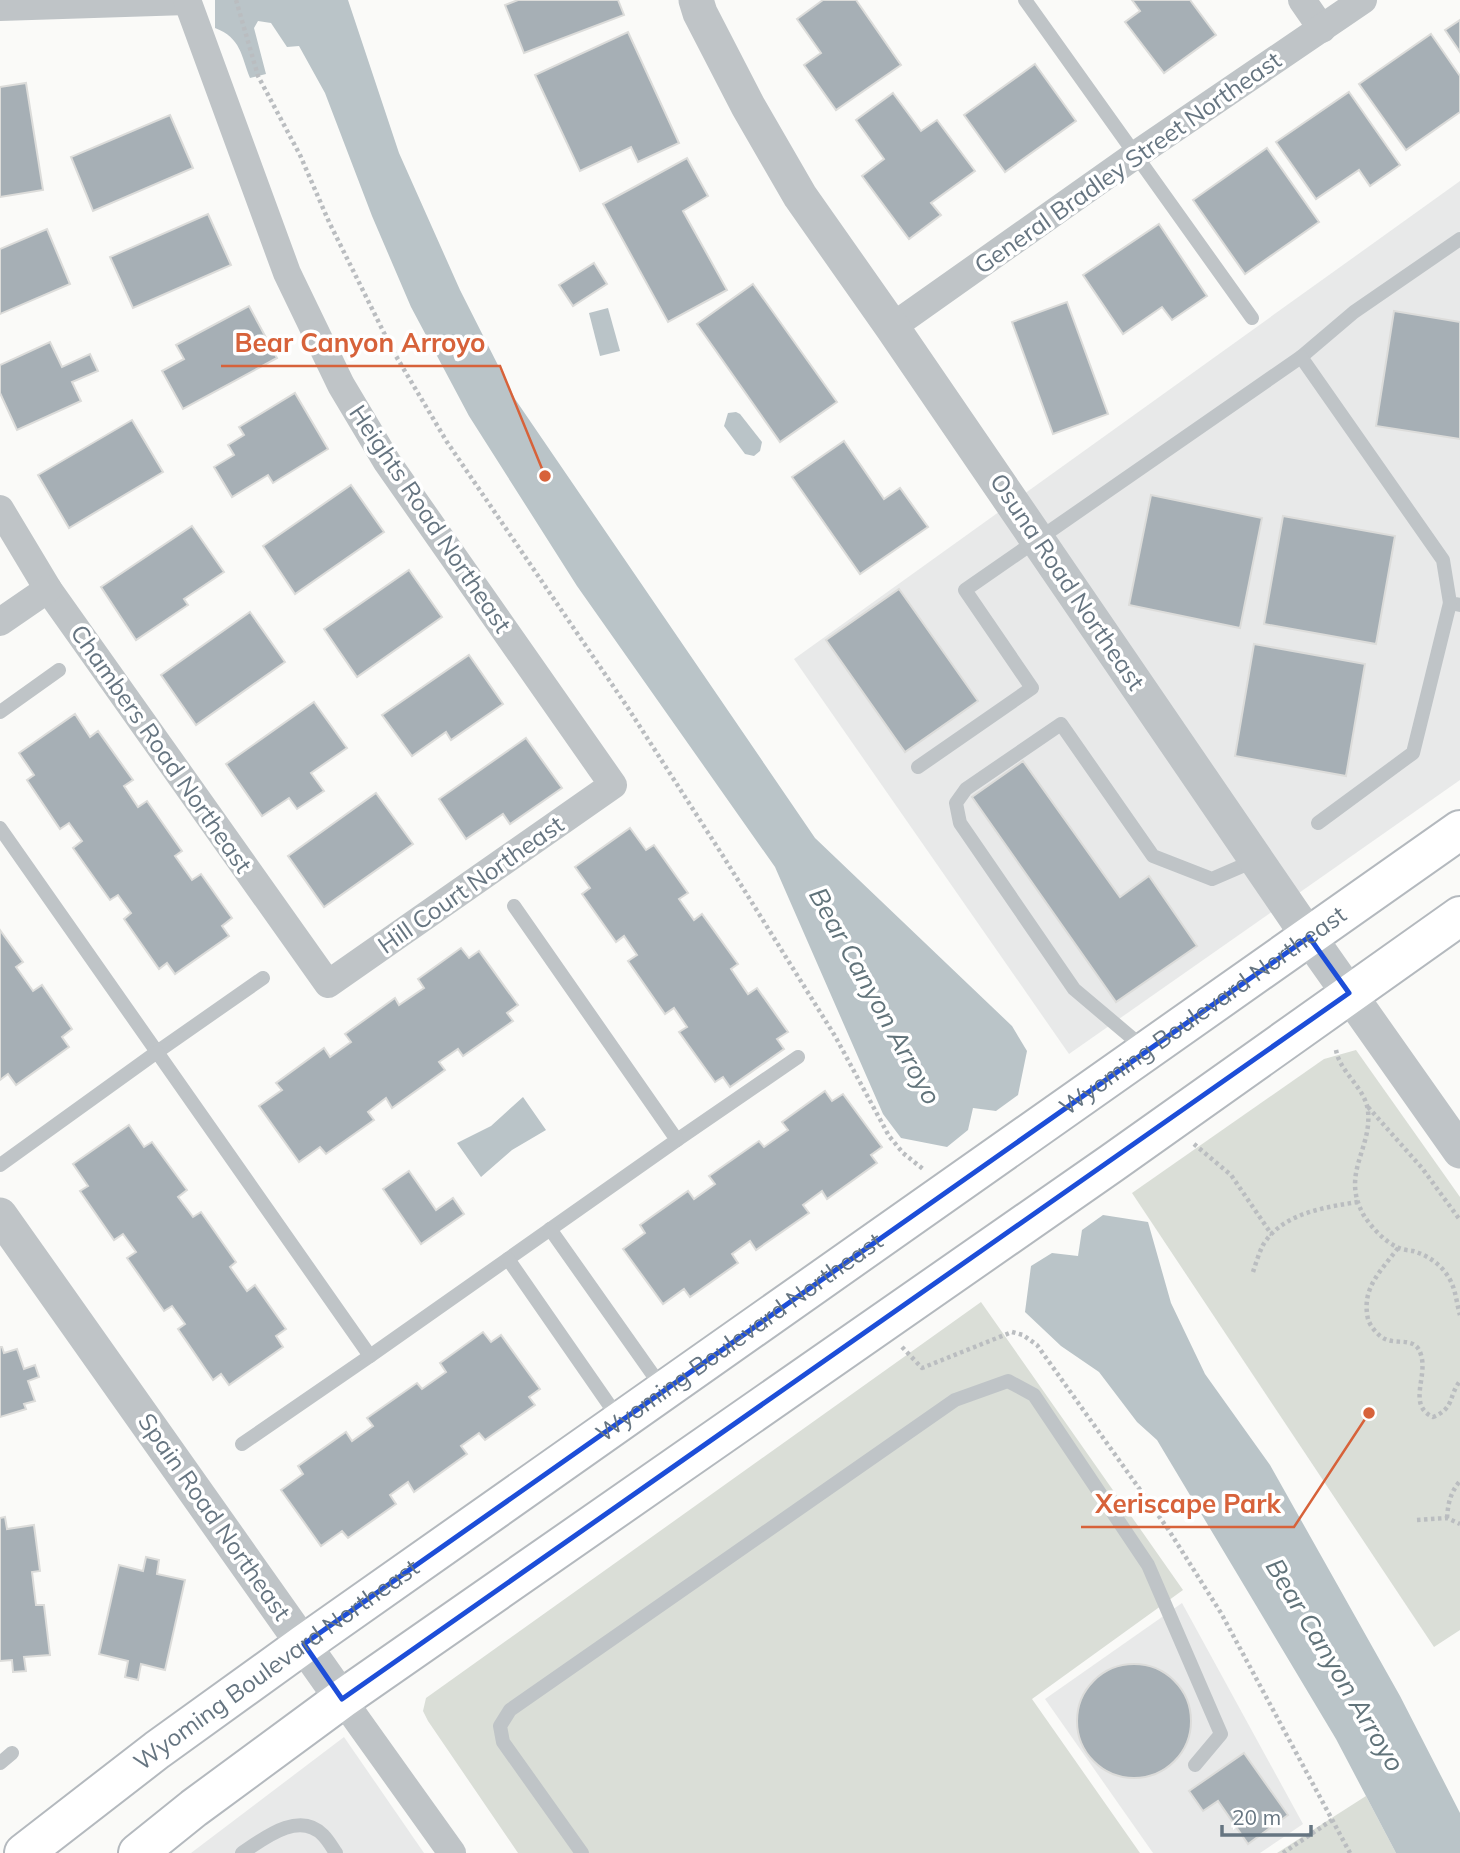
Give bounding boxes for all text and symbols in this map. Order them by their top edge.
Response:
street label: General Bradley Street Northeast [968,44,1287,280]
callout: Bear Canyon Arroyo [221,319,500,366]
text: Bear Canyon Arroyo [235,326,485,359]
street label: Heights Road Northeast [343,399,518,638]
street label: Osuna Road Northeast [984,467,1152,696]
street label: Chambers Road Northeast [65,618,259,878]
street label: Hill Court Northeast [372,809,569,960]
water label: Bear Canyon Arroyo [802,881,949,1110]
street label: Wyoming Boulevard Northeast [1053,899,1352,1121]
street label: Wyoming Boulevard Northeast [590,1225,888,1448]
street label: Spain Road Northeast [132,1407,298,1626]
callout: Xeriscape Park [1081,1480,1294,1527]
text: Xeriscape Park [1094,1487,1281,1520]
street label: Wyoming Boulevard Northeast [127,1552,424,1776]
water label: Bear Canyon Arroyo [1259,1552,1412,1777]
scale bar [1222,1794,1311,1838]
text: 20 m [1232,1804,1281,1830]

